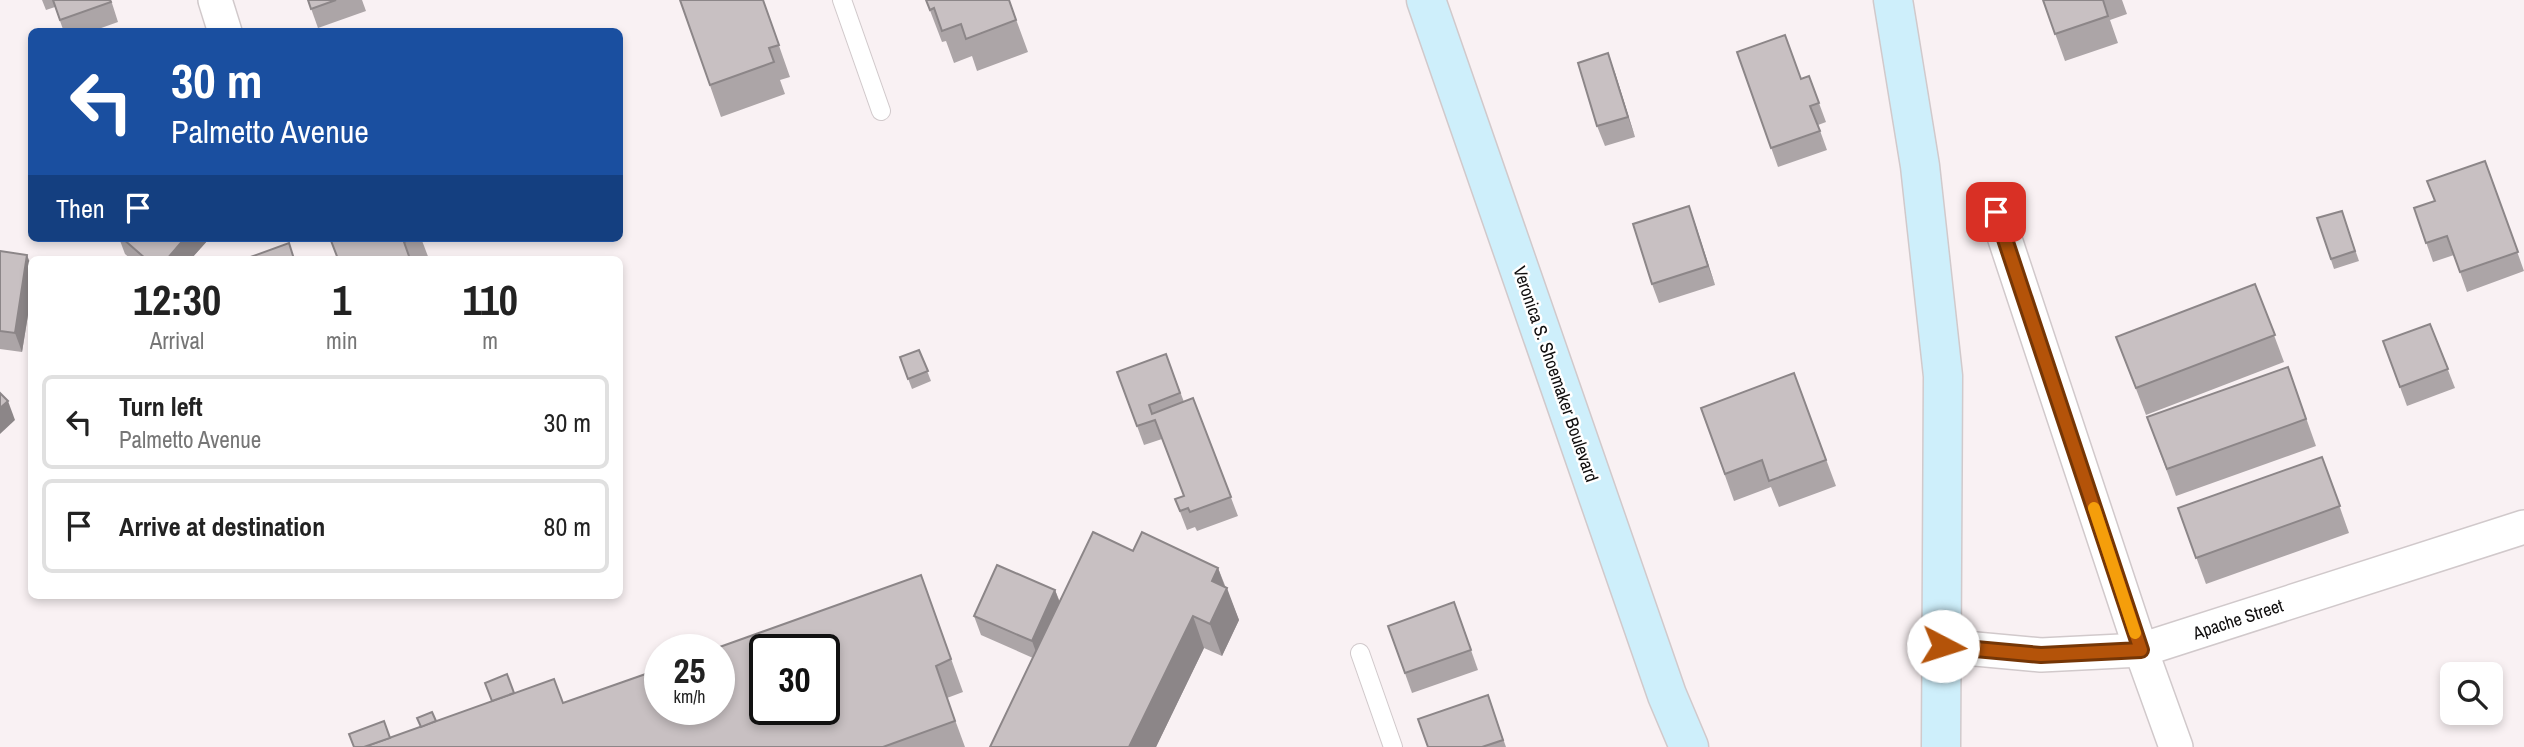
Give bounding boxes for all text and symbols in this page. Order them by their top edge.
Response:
text: 30 m [171,47,263,113]
icon: left [56,56,147,147]
text: Palmetto Avenue [171,110,369,153]
pin [1966,182,2026,242]
icon: arrive [119,189,157,227]
text: Then [56,191,105,226]
icon: arrive [1977,193,2015,231]
street label: Veronica S. Shoemaker Boulevard [1507,263,1605,485]
text: 12:30 [133,272,221,328]
text: 1 [332,272,351,328]
text: 110 [462,272,518,328]
text: Arrival [150,325,204,356]
text: min [326,325,357,356]
text: m [482,325,498,356]
text: Turn left [119,389,203,424]
icon: left [60,403,98,441]
text: 30 m [544,405,591,440]
text: Palmetto Avenue [119,424,261,455]
icon: arrive [60,507,98,545]
text: Arrive at destination [119,509,325,544]
text: 80 m [544,509,591,544]
street label: Apache Street [2189,593,2286,646]
position arrow [1906,609,1980,683]
speed limit sign: 30 [749,634,840,725]
text: 25 [674,647,705,694]
map controls [2440,662,2503,725]
button: search [2440,662,2503,725]
text: km/h [674,684,706,709]

